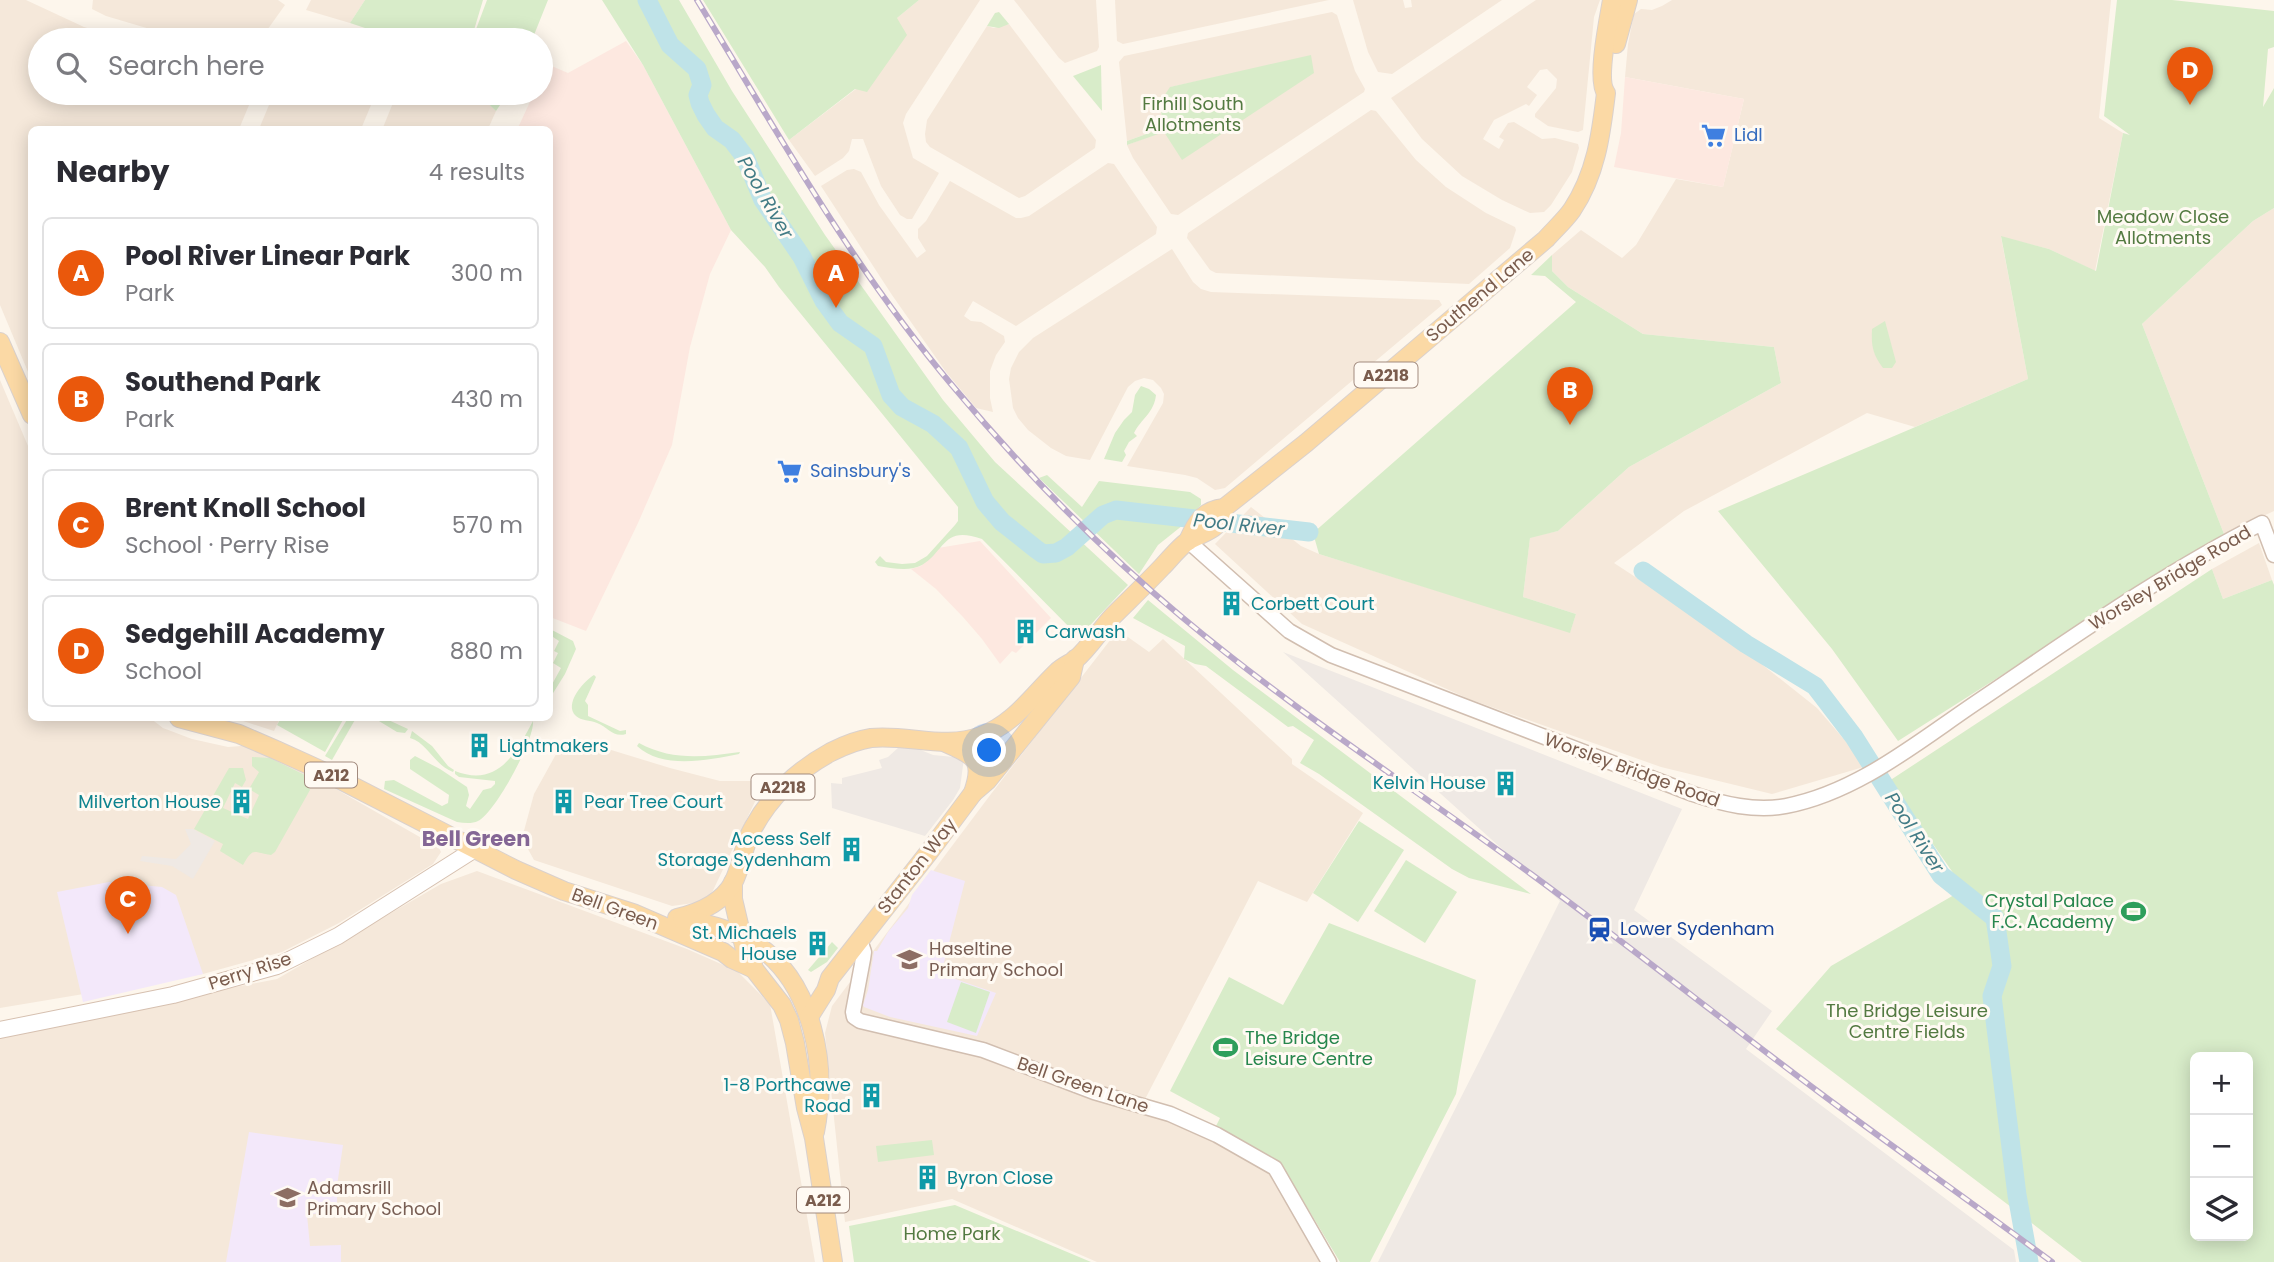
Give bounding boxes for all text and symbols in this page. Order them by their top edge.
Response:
search box [28,28,553,105]
pin: D [2167,47,2213,105]
icon: search [52,48,90,86]
text: Search here [108,48,265,84]
park label: Firhill South Allotments [1142,91,1244,137]
supermarket icon: Lidl [1700,121,1728,149]
place label: Lidl [1734,122,1763,147]
text: Nearby [56,150,170,193]
water label: Pool River [731,151,801,244]
text: 4 results [429,156,525,188]
park label: Meadow Close Allotments [2097,204,2229,250]
text: Pool River Linear Park [125,238,410,274]
street label: Southend Lane [1420,242,1539,347]
pin: A [813,250,859,308]
text: A [73,257,89,289]
text: 300 m [451,257,523,289]
text: Park [125,277,174,309]
road number: A2218 [1354,362,1418,388]
text: Southend Park [125,364,321,400]
pin: B [1547,367,1593,425]
text: B [73,383,89,415]
text: 430 m [451,383,523,415]
text: Park [125,403,174,435]
supermarket icon: Sainsbury's [776,457,804,485]
place label: Sainsbury's [810,458,911,483]
text: Brent Knoll School [125,490,366,526]
water label: Pool River [1192,506,1287,543]
text: C [72,509,90,541]
text: 570 m [452,509,523,541]
street label: Worsley Bridge Road [2084,519,2255,636]
text: School · Perry Rise [125,529,329,561]
building icon: Corbett Court [1217,590,1245,618]
place label: Corbett Court [1251,591,1375,616]
text: Sedgehill Academy [125,616,385,652]
building icon: Carwash [1011,618,1039,646]
place label: Carwash [1045,619,1126,644]
text: D [73,635,89,667]
text: 880 m [450,635,523,667]
text: School [125,655,202,687]
street label: Worsley Bridge Road [1541,726,1723,813]
building icon: Lightmakers [465,732,493,760]
place label: Lightmakers [499,733,609,758]
your location [972,733,1006,767]
road number: A212 [305,762,357,788]
building icon: Kelvin House [1492,769,1520,797]
place label: Kelvin House [1373,770,1486,795]
road number: A2218 [752,774,814,800]
water label: Pool River [1878,787,1951,879]
building icon: Milverton House [227,788,255,816]
building icon: Pear Tree Court [550,788,578,816]
place label: Milverton House [78,789,221,814]
place label: Pear Tree Court [584,789,723,814]
street label: Stanton Way [871,813,962,919]
district label: Bell Green [422,824,530,853]
place label: Access Self Storage Sydenham [658,826,831,872]
building icon: Access Self Storage Sydenham [837,835,865,863]
pin: C [105,876,151,934]
street label: Bell Green [568,881,662,936]
place label: Crystal Palace F.C. Academy [1985,888,2114,934]
sports icon: Crystal Palace F.C. Academy [2120,897,2148,925]
station icon: Lower Sydenham [1586,915,1614,943]
place label: Lower Sydenham [1620,916,1775,941]
place label: St. Michaels House [692,920,797,966]
building icon: St. Michaels House [803,929,831,957]
place label: Haseltine Primary School [929,936,1063,982]
street label: Perry Rise [205,945,295,996]
school or university icon: Haseltine Primary School [895,945,923,973]
park label: The Bridge Leisure Centre Fields [1826,998,1988,1044]
place label: The Bridge Leisure Centre [1245,1025,1373,1071]
sports icon: The Bridge Leisure Centre [1211,1034,1239,1062]
street label: Bell Green Lane [1014,1050,1152,1119]
map controls [2190,1052,2253,1241]
button: + [2190,1052,2253,1115]
place label: 1-8 Porthcawe Road [723,1072,851,1118]
building icon: 1-8 Porthcawe Road [857,1081,885,1109]
button: − [2190,1115,2253,1178]
building icon: Byron Close [913,1164,941,1192]
place label: Byron Close [947,1165,1053,1190]
place label: Adamsrill Primary School [307,1175,441,1221]
button: layers [2190,1178,2253,1241]
school or university icon: Adamsrill Primary School [273,1184,301,1212]
road number: A212 [797,1188,849,1212]
park label: Home Park [903,1221,1001,1246]

